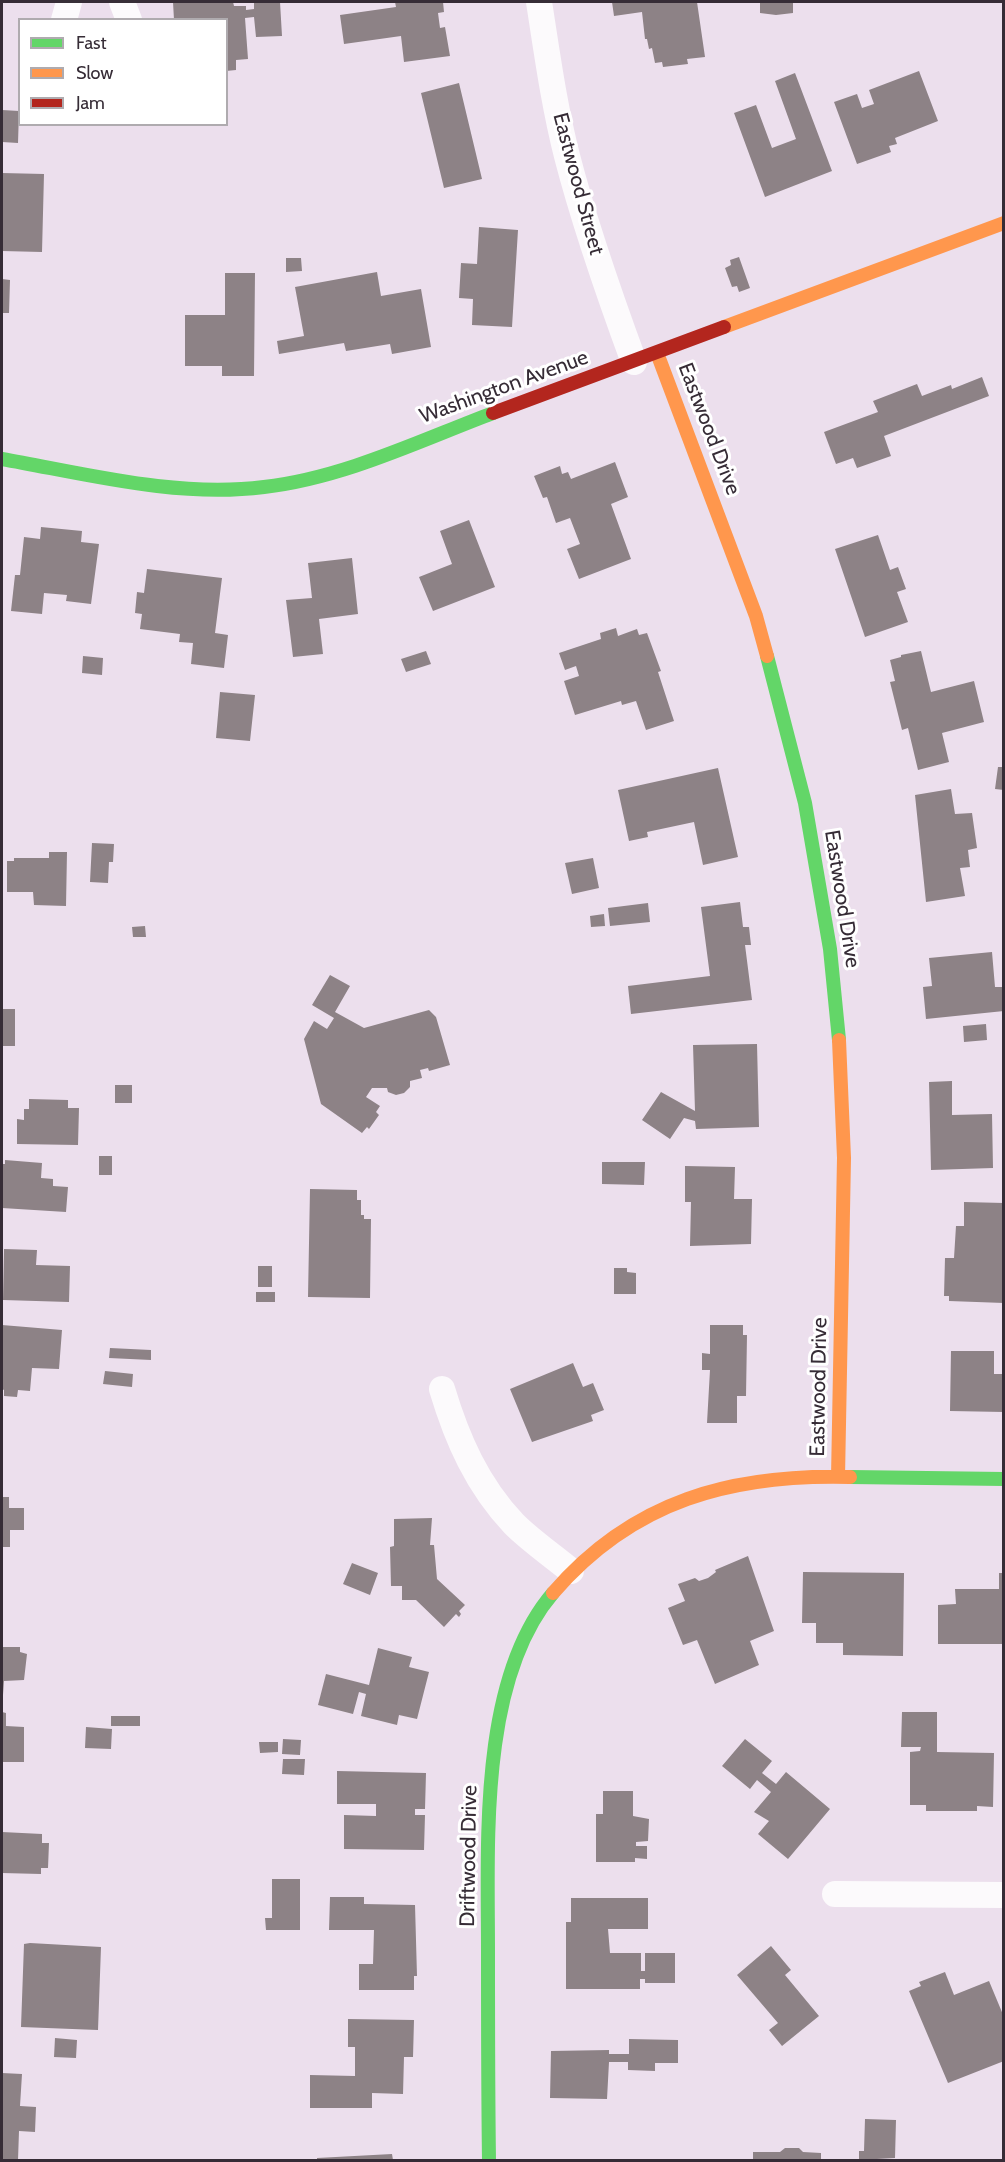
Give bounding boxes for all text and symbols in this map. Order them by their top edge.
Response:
legend [18,18,228,126]
text: Fast [76,32,107,54]
text: Slow [76,62,113,84]
text: Jam [76,92,105,114]
street label: Eastwood Street [547,110,609,258]
street label: Washington Avenue [416,345,592,429]
street label: Eastwood Drive [672,360,746,498]
street label: Eastwood Drive [819,828,865,970]
street label: Eastwood Drive [805,1317,833,1457]
street label: Driftwood Drive [455,1785,483,1927]

